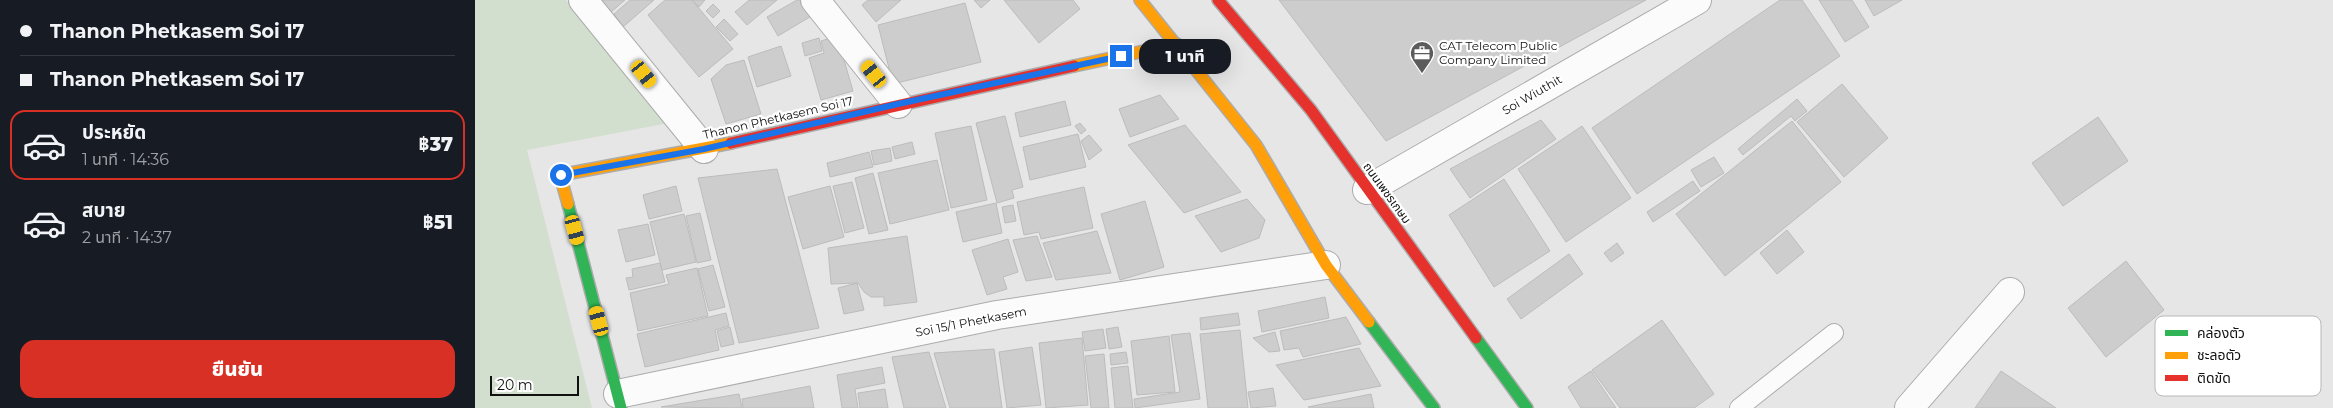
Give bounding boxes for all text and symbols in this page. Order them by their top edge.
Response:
text: Thanon Phetkasem Soi 17 [50,20,304,43]
callout: 1 นาที [1139,38,1231,74]
place label: CAT Telecom Public Company Limited [1439,38,1558,67]
office icon: CAT Telecom Public Company Limited [1409,40,1435,74]
route end [1110,45,1132,67]
text: 1 นาที [1165,47,1205,66]
car [628,58,659,90]
car [858,58,889,90]
text: Thanon Phetkasem Soi 17 [50,68,304,91]
street label: Soi Wiuthit [1499,71,1564,118]
street label: Thanon Phetkasem Soi 17 [701,93,854,142]
text: ประหยัด [82,121,146,144]
icon: car [22,123,67,168]
text: ฿37 [419,133,453,156]
text: 1 นาที · 14:36 [82,150,169,169]
street label: ถนนเพชรเกษม [1360,159,1415,226]
route start [550,164,572,186]
text: สบาย [82,199,126,222]
icon: car [22,201,67,246]
text: ฿51 [423,211,453,234]
car [563,214,586,246]
text: 2 นาที · 14:37 [82,228,172,247]
street label: Soi 15/1 Phetkasem [914,303,1028,340]
car [587,305,610,337]
legend [2155,316,2321,396]
text: คล่องตัว [2197,324,2245,342]
button: ยืนยัน [20,340,455,398]
text: ชะลอตัว [2197,346,2241,364]
text: ติดขัด [2197,369,2231,387]
scale bar [490,373,579,396]
text: 20 m [497,376,533,394]

